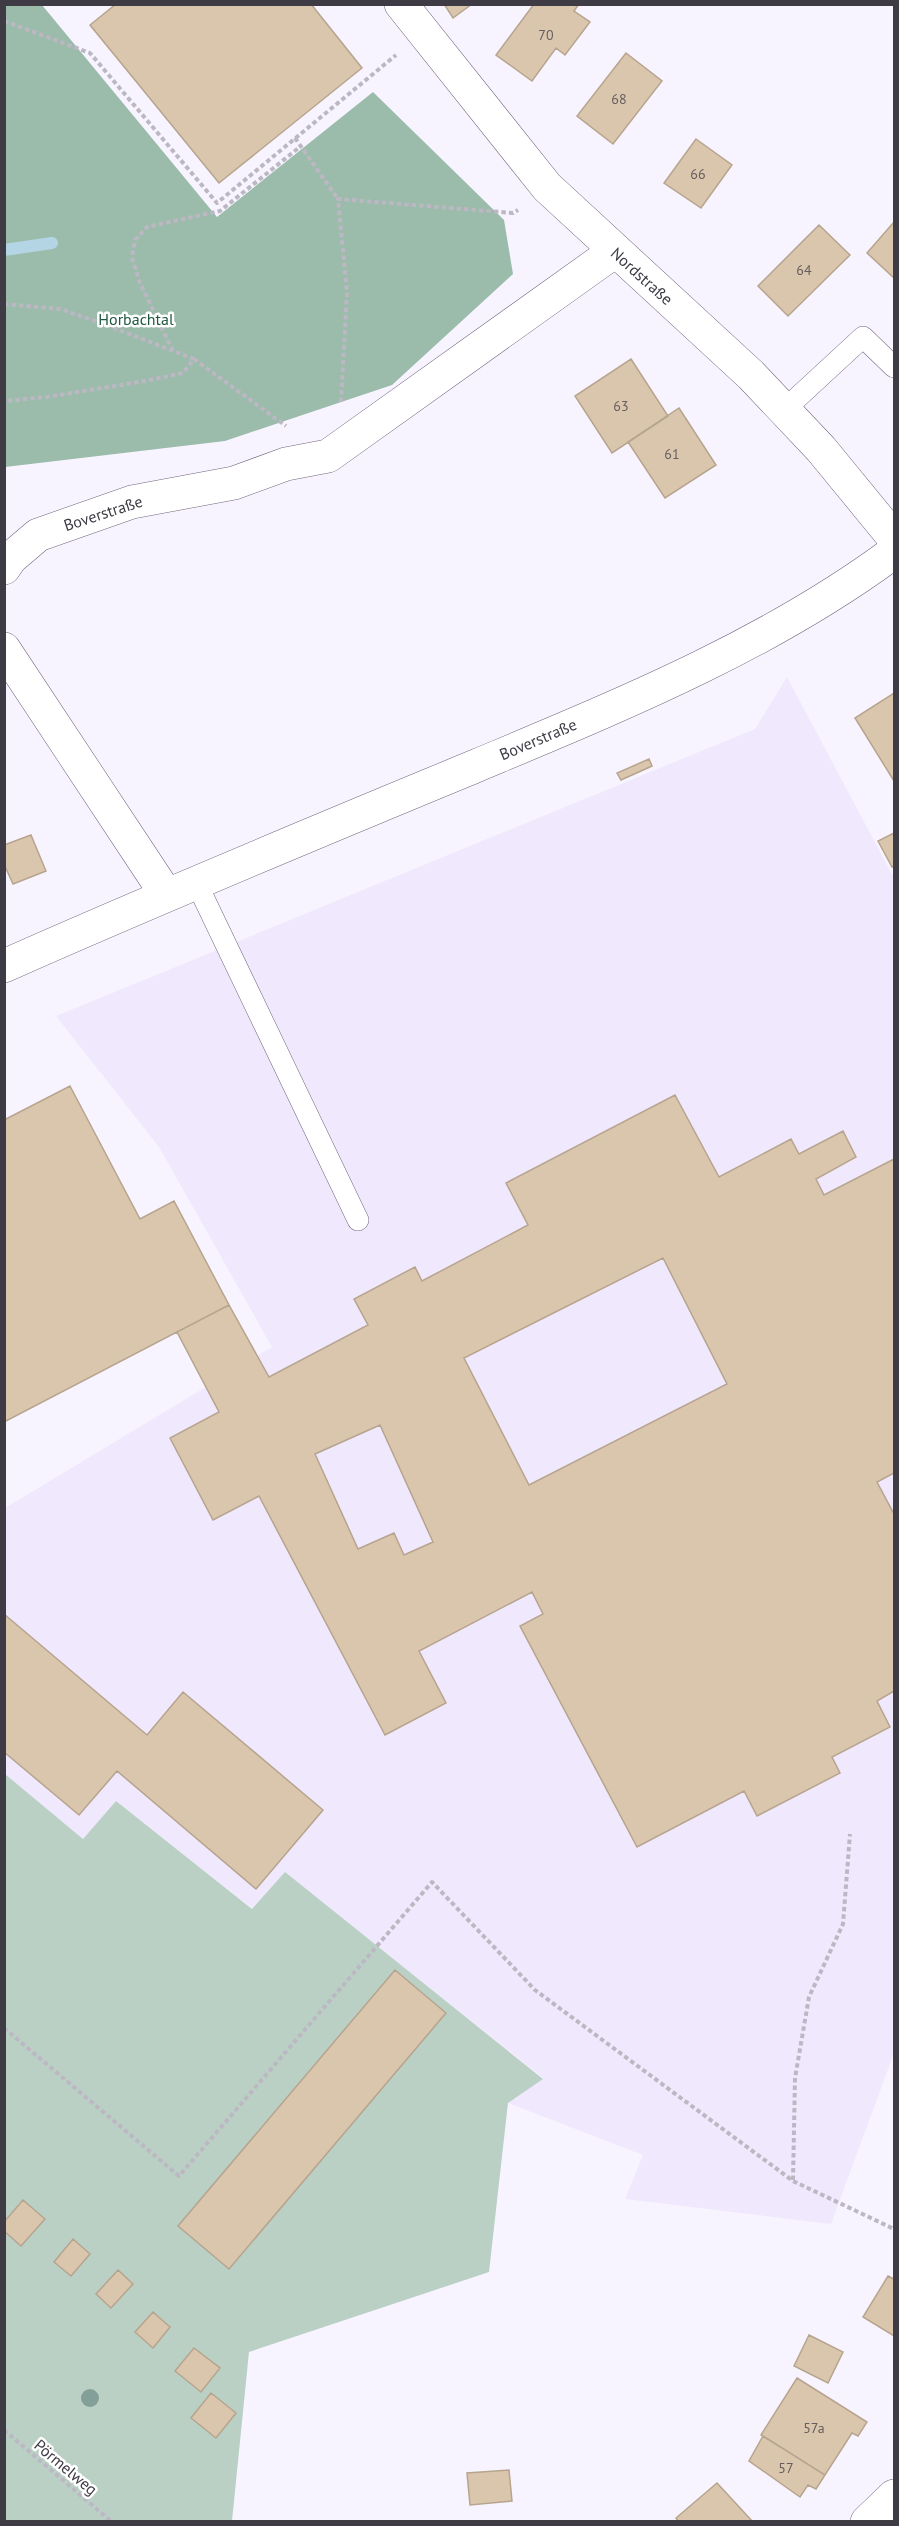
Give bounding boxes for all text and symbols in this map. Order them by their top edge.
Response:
house number: 70 [538,26,554,44]
house number: 68 [611,90,627,108]
house number: 66 [690,165,706,183]
street label: Nordstraße [607,243,677,309]
house number: 64 [796,261,812,279]
park label: Horbachtal [98,309,174,329]
house number: 63 [613,397,629,415]
house number: 61 [664,445,680,463]
street label: Boverstraße [61,491,145,535]
street label: Boverstraße [496,714,580,764]
house number: 57a [803,2419,825,2437]
street label: Pörmelweg [30,2435,102,2499]
house number: 57 [778,2459,794,2477]

